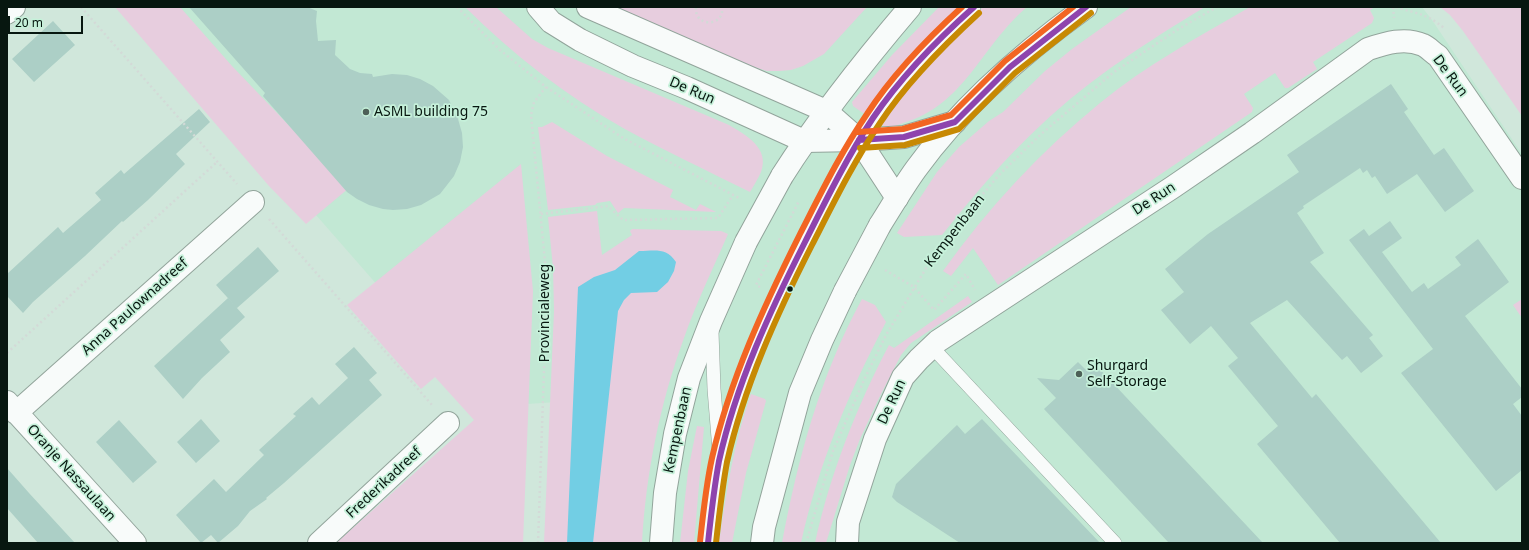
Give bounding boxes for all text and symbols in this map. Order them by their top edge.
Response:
scale bar [10,8,85,34]
text: 20 m [15,14,43,31]
street label: De Run [1429,52,1471,100]
street label: De Run [667,74,717,108]
place label: ASML building 75 [374,104,488,120]
marker: ASML building 75 [361,107,371,117]
street label: De Run [1129,179,1179,219]
street label: Kempenbaan [921,191,989,271]
street label: Anna Paulownadreef [79,255,191,359]
street label: Provincialeweg [537,264,553,362]
unlabelled marker [785,284,795,294]
place label: Shurgard Self-Storage [1087,358,1167,390]
marker: Shurgard Self-Storage [1074,369,1084,379]
street label: De Run [874,377,910,427]
street label: Kempenbaan [661,385,695,475]
street label: Oranje Nassaulaan [23,421,119,525]
street label: Frederikadreef [343,444,425,522]

